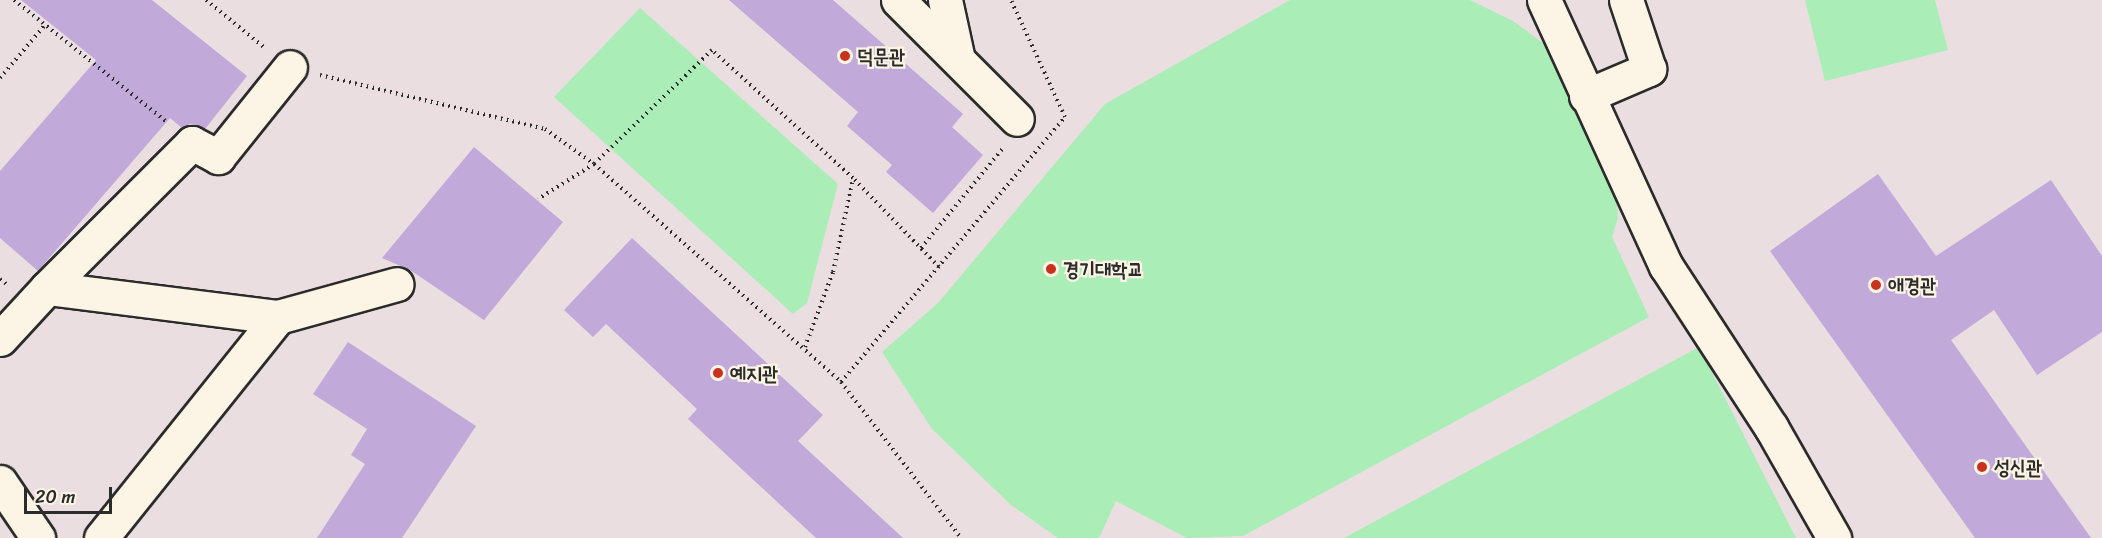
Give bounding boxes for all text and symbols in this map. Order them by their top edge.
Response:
place label: 덕문관 [857,44,905,68]
marker: 덕문관 [838,49,852,63]
place label: 경기대학교 [1063,257,1143,281]
marker: 경기대학교 [1044,262,1058,276]
place label: 애경관 [1888,273,1936,297]
marker: 애경관 [1869,278,1883,292]
place label: 예지관 [730,361,778,385]
marker: 예지관 [711,366,725,380]
place label: 성신관 [1994,455,2042,479]
marker: 성신관 [1975,460,1989,474]
scale bar [27,475,116,513]
text: 20 m [35,481,75,513]

